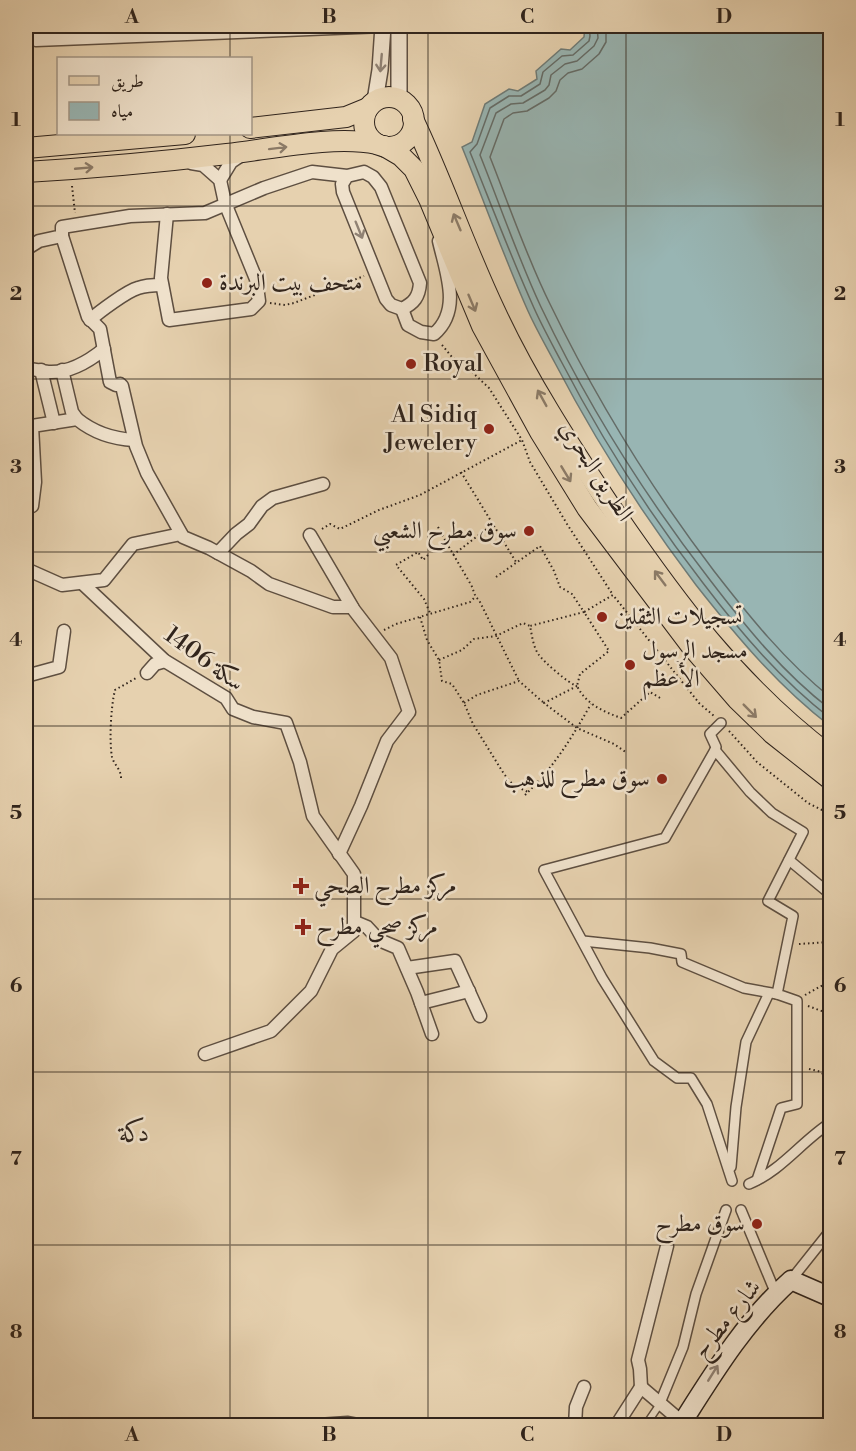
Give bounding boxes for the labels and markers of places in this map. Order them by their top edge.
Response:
place label: متحف بيت البرندة [219,268,363,298]
marker: متحف بيت البرندة [200,276,214,290]
place label: Royal [423,349,483,379]
marker: Royal [404,357,418,371]
place label: Al Sidiq Jewelery [383,400,477,458]
marker: Al Sidiq Jewelery [482,422,496,436]
place label: سوق مطرح الشعبي [373,516,517,552]
marker: سوق مطرح الشعبي [522,524,536,538]
place label: تسجيلات الثقلين [614,602,743,632]
marker: تسجيلات الثقلين [595,610,609,624]
place label: مسجد الرسول الأعظم [642,636,748,700]
marker: مسجد الرسول الأعظم [623,658,637,672]
place label: سوق مطرح للذهب [503,764,650,799]
marker: سوق مطرح للذهب [655,772,669,786]
place label: مركز مطرح الصحي [314,871,456,908]
marker: مركز مطرح الصحي [292,877,310,895]
place label: مركز صحي مطرح [316,912,438,949]
marker: مركز صحي مطرح [294,918,312,936]
place label: سوق مطرح [655,1209,745,1244]
marker: سوق مطرح [750,1217,764,1231]

